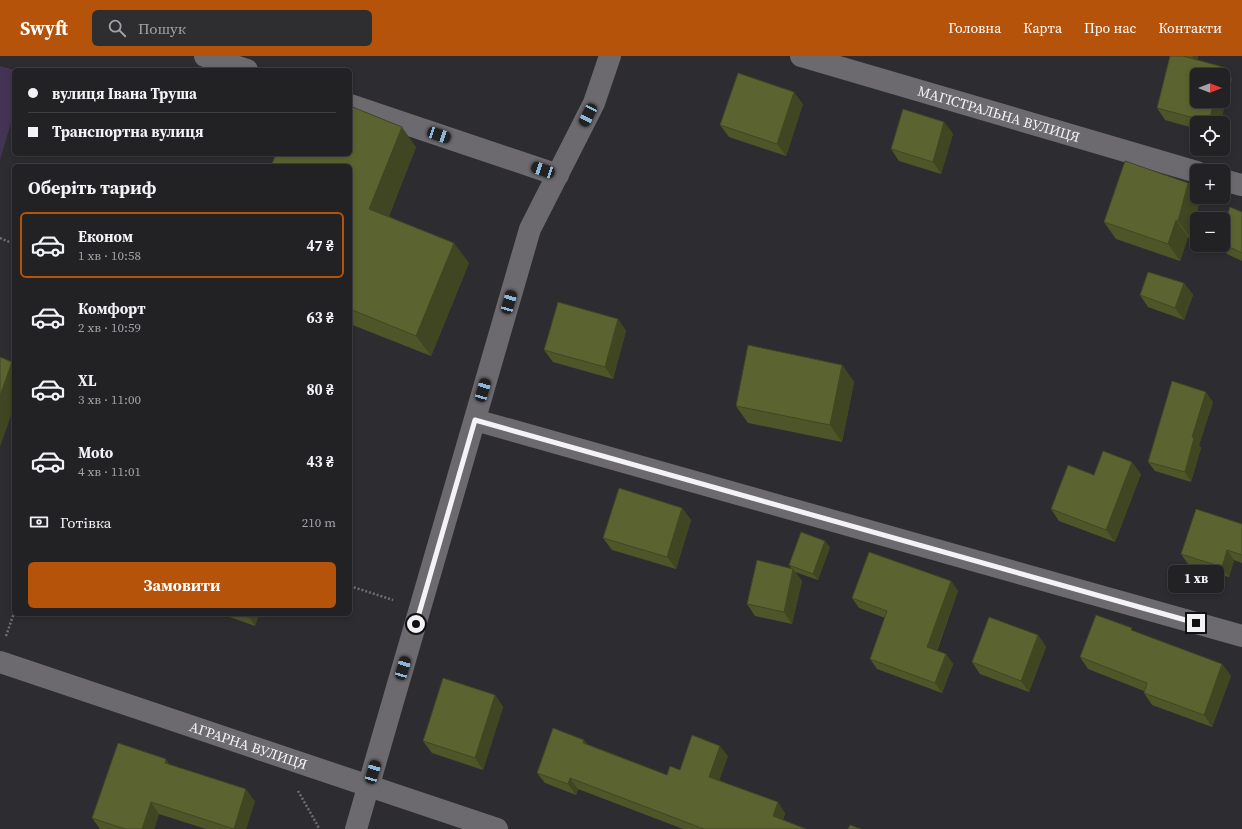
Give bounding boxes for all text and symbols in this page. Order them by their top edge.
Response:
search box [92,10,372,46]
text: Swyft [20,15,68,41]
icon: search [106,17,128,39]
text: Пошук [138,18,186,39]
text: Головна [948,18,1001,38]
text: Карта [1023,18,1062,38]
text: Про нас [1084,18,1136,38]
text: Контакти [1158,18,1222,38]
north arrow [1190,68,1230,108]
map controls [1190,68,1230,252]
street label: МАГІСТРАЛЬНА ВУЛИЦЯ [915,81,1082,147]
text: вулиця Івана Труша [52,83,197,104]
car [577,102,599,128]
button: locate [1190,116,1230,156]
text: Транспортна вулиця [52,121,204,142]
car [426,125,452,145]
car [530,160,556,180]
button: + [1190,164,1230,204]
text: Оберіть тариф [28,175,156,200]
button: − [1190,212,1230,252]
text: Економ [78,226,133,247]
icon: car [30,227,66,263]
text: 47 ₴ [306,235,334,256]
text: 1 хв · 10:58 [78,247,141,264]
car [500,289,518,315]
text: Комфорт [78,298,146,319]
icon: car [30,299,66,335]
text: 63 ₴ [306,307,334,328]
text: 2 хв · 10:59 [78,319,141,336]
text: XL [78,370,97,391]
icon: car [30,371,66,407]
car [474,377,492,403]
text: 80 ₴ [306,379,334,400]
text: 3 хв · 11:00 [78,391,141,408]
text: Moto [78,442,113,463]
icon: car [30,443,66,479]
text: 43 ₴ [306,451,334,472]
text: 4 хв · 11:01 [78,463,141,480]
icon: cash [28,511,50,533]
text: Готівка [60,512,111,533]
text: 210 m [302,514,336,531]
button: Замовити [28,562,336,608]
callout: 1 хв [1168,565,1224,593]
text: 1 хв [1184,570,1208,587]
route end [1187,614,1205,632]
route start [407,615,425,633]
car [394,655,412,681]
street label: АГРАРНА ВУЛИЦЯ [187,716,310,774]
car [364,759,382,785]

